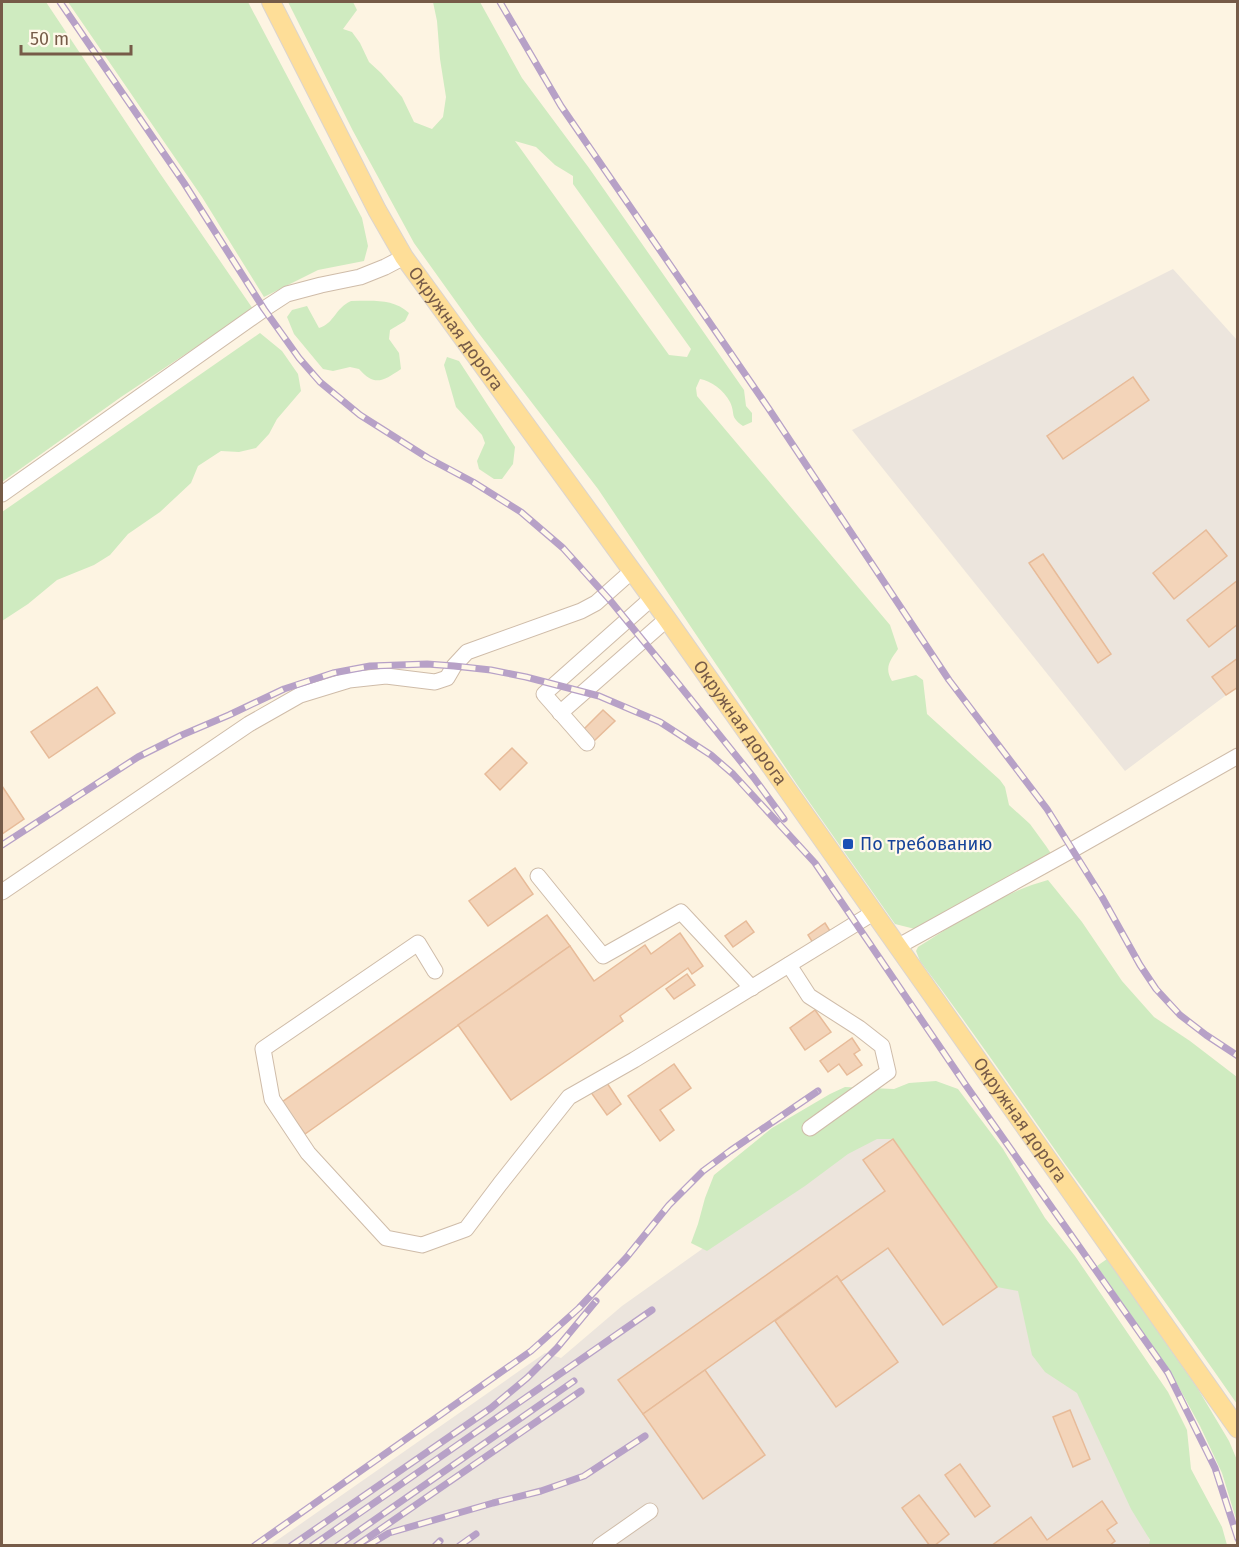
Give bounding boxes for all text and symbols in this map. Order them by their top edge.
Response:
scale bar [21,18,130,56]
text: 50 m [30,28,69,50]
street label: Окружная дорога [404,262,508,395]
street label: Окружная дорога [688,656,792,790]
place label: По требованию [860,833,992,855]
marker: По требованию [841,837,855,851]
street label: Окружная дорога [969,1053,1072,1187]

